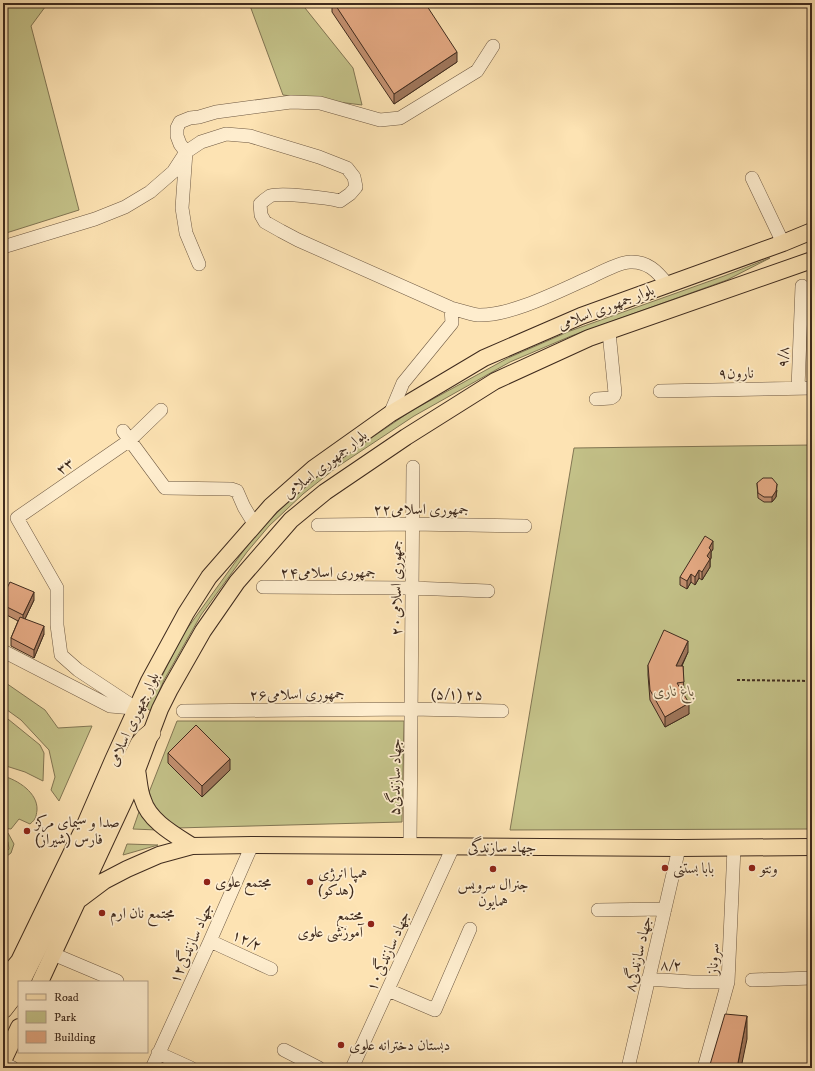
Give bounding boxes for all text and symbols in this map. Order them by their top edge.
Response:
street label: بلوار جمهوری اسلامی [555,280,657,335]
street label: ۹/۸ [773,346,794,368]
street label: نارون۹ [718,364,754,383]
street label: بلوار جمهوری اسلامی [279,426,371,503]
street label: ۳۳ [53,454,78,479]
street label: جمهوری اسلامی۲۲ [373,500,469,519]
street label: جمهوری اسلامی۲۰ [387,540,406,636]
street label: جمهوری اسلامی۲۴ [280,563,376,582]
street label: بلوار جمهوری اسلامی [103,669,164,769]
park label: باغ ناری [653,682,695,704]
street label: جمهوری اسلامی۲۶ [249,684,345,705]
street label: (۵/۱) ۲۵ [431,685,483,704]
street label: جهاد سازندگی۵ [382,738,406,816]
place label: صدا و سیمای مرکز فارس (شیراز) [33,813,120,849]
marker: صدا و سیمای مرکز فارس (شیراز) [22,826,32,836]
street label: جهاد سازندگی [468,835,536,857]
place label: بابا بستنی [673,859,714,879]
place label: ونتو [758,859,778,878]
marker: بابا بستنی [660,863,670,873]
marker: ونتو [747,863,757,873]
place label: همپا انرژی (هدکو) [318,864,367,900]
marker: جنرال سرویس همایون [488,864,498,874]
place label: مجتمع علوی [215,873,271,896]
place label: جنرال سرویس همایون [457,875,529,911]
marker: مجتمع علوی [202,877,212,887]
marker: همپا انرژی (هدکو) [305,877,315,887]
street label: جهاد سازندگی۱۲ [163,899,218,986]
place label: مجتمع نان ارم [110,904,174,927]
place label: محتمع آموزشی علوی [298,906,365,943]
street label: جهاد سازندگی۱۰ [360,907,415,994]
marker: مجتمع نان ارم [97,908,107,918]
street label: جهاد سازندگی۸ [618,914,656,994]
marker: محتمع آموزشی علوی [366,919,376,929]
street label: ۱۲/۲ [229,925,265,955]
street label: سروناز [703,943,724,977]
street label: ۸/۲ [660,955,682,976]
legend [18,981,148,1053]
text: Road [54,990,79,1005]
text: Park [54,1010,76,1025]
text: Building [54,1030,95,1045]
place label: دبستان دخترانه علوی [349,1036,450,1055]
marker: دبستان دخترانه علوی [336,1040,346,1050]

